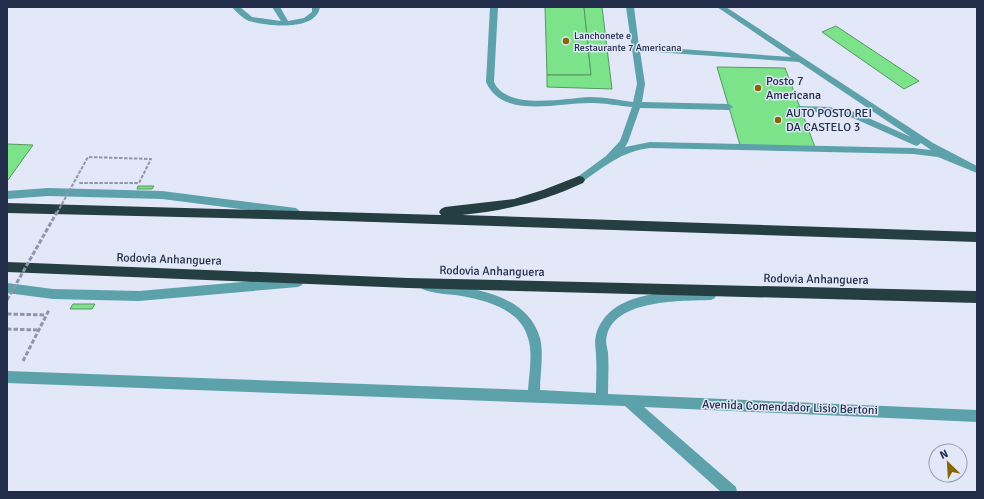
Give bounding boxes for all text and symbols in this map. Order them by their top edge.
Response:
place label: Lanchonete e Restaurante 7 Americana [574,30,682,54]
marker: Lanchonete e Restaurante 7 Americana [561,36,571,46]
place label: Posto 7 Americana [766,74,821,103]
marker: Posto 7 Americana [753,83,763,93]
place label: AUTO POSTO REI DA CASTELO 3 [786,106,872,135]
marker: AUTO POSTO REI DA CASTELO 3 [773,115,783,125]
street label: Rodovia Anhanguera [116,250,222,269]
street label: Rodovia Anhanguera [439,263,545,280]
street label: Rodovia Anhanguera [763,271,869,288]
street label: Avenida Comendador Lisio Bertoni [702,397,878,418]
north arrow [928,443,968,483]
text: N [938,447,950,462]

